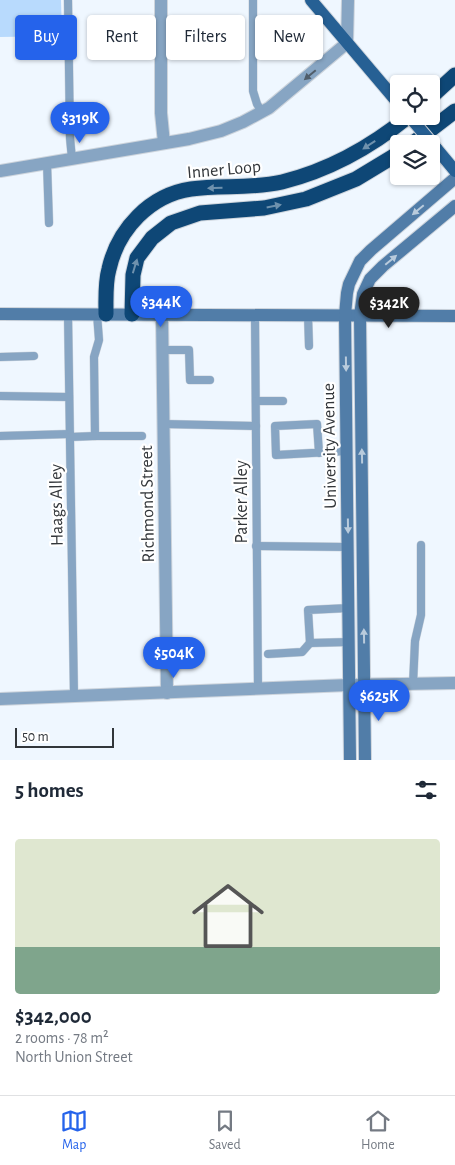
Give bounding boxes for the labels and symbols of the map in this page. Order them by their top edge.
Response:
one-way arrow [304,69,317,80]
pin: $319K [45,102,115,144]
one-way arrow [363,140,376,150]
street label: Inner Loop [186,158,262,182]
one-way arrow [207,184,223,192]
one-way arrow [267,202,283,210]
one-way arrow [412,204,424,215]
one-way arrow [385,255,397,266]
one-way arrow [132,258,140,273]
pin: $344K [126,286,196,328]
pin: $342K [354,286,424,329]
one-way arrow [342,356,350,372]
street label: University Avenue [320,383,340,509]
street label: Richmond Street [138,445,158,563]
one-way arrow [358,448,366,464]
street label: Parker Alley [233,460,251,544]
street label: Haags Alley [47,463,67,546]
one-way arrow [344,519,352,535]
one-way arrow [360,628,368,644]
pin: $504K [139,636,209,679]
pin: $625K [344,680,414,722]
scale bar [15,725,114,748]

